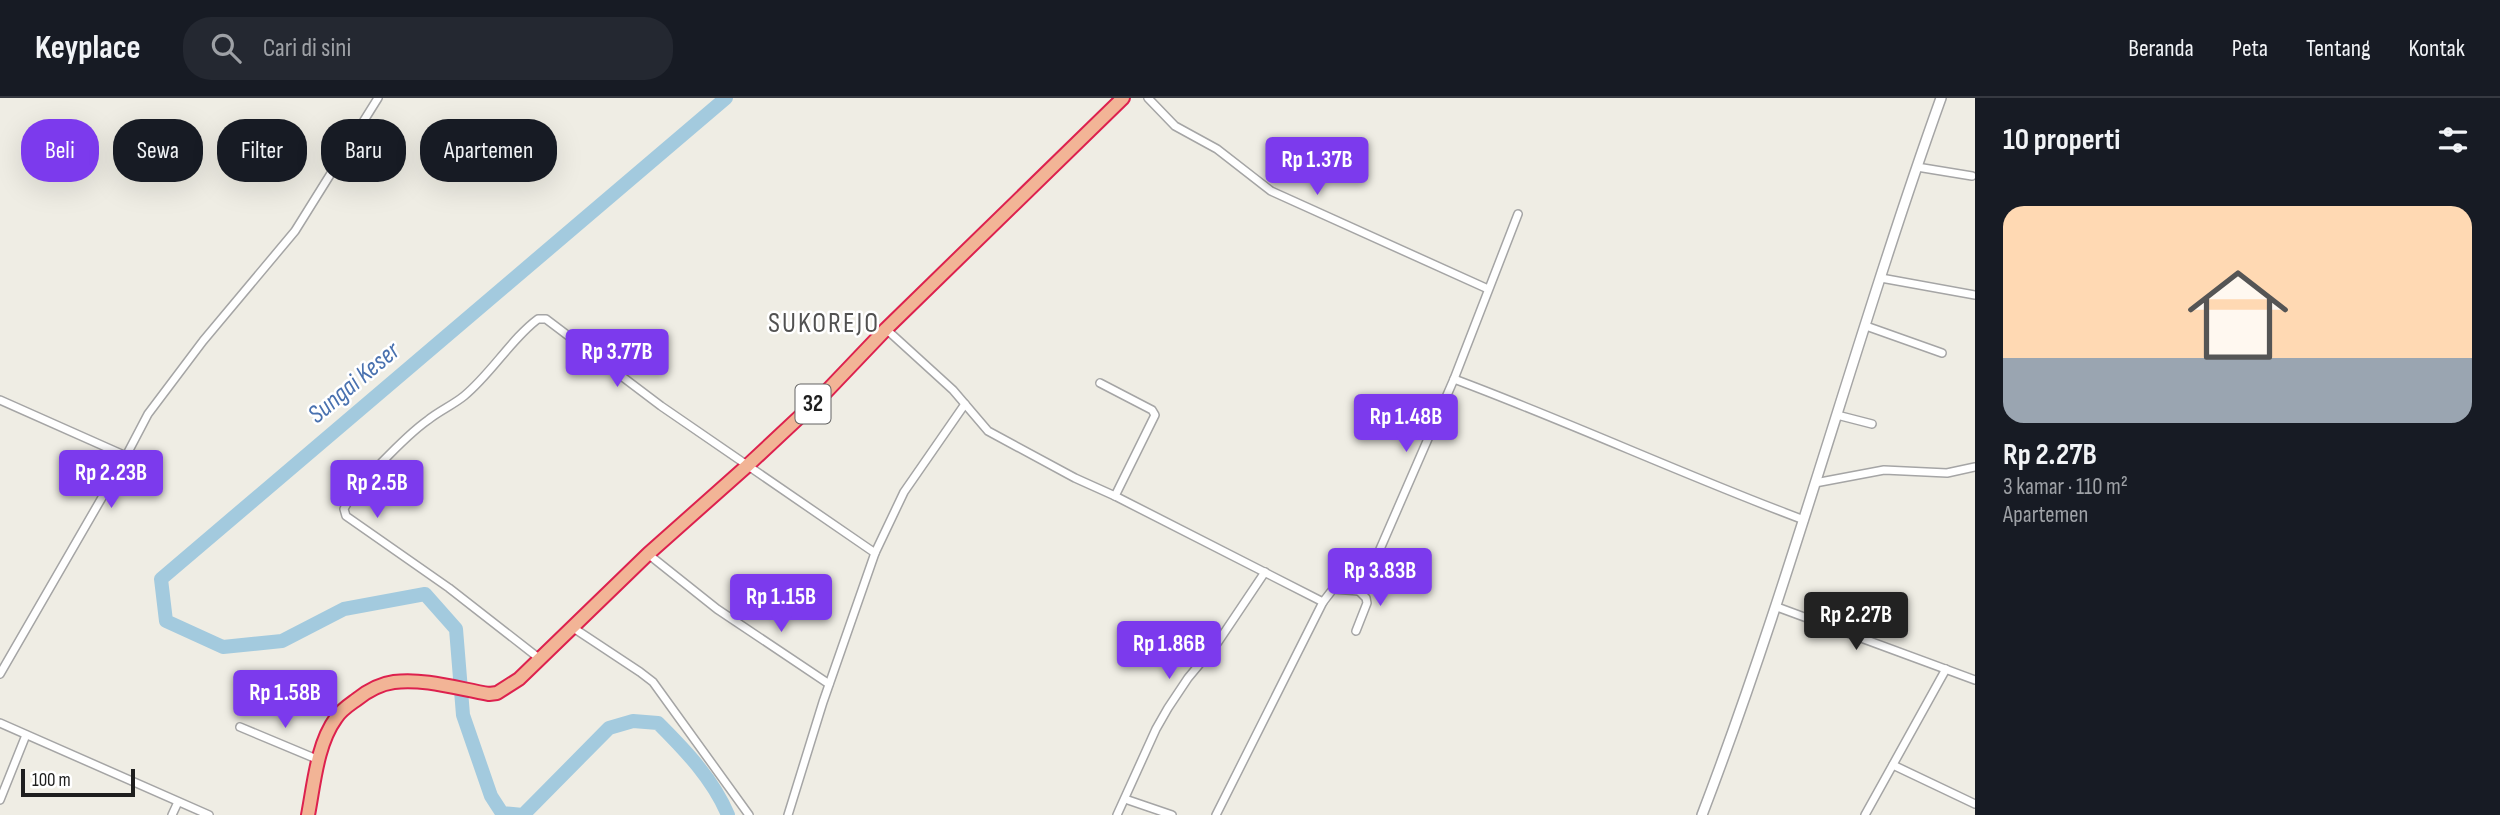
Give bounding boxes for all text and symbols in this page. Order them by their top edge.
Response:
search box [183,17,673,80]
text: Keyplace [35,28,141,68]
icon: search [207,29,245,67]
text: Cari di sini [263,33,351,64]
text: Beranda [2128,34,2194,63]
text: Peta [2232,34,2268,63]
text: Tentang [2306,34,2371,63]
text: Kontak [2409,34,2465,63]
chip: Beli [21,119,99,182]
chip: Sewa [113,119,203,182]
chip: Filter [217,119,307,182]
chip: Baru [321,119,406,182]
chip: Apartemen [420,119,557,182]
icon: filters [2434,121,2472,159]
text: 10 properti [2003,122,2120,158]
pin: Rp 1.37B [1245,138,1389,197]
text: Rp 1.37B [1281,146,1353,174]
icon: home [2175,252,2301,378]
district label: SUKOREJO [768,307,880,340]
pin: Rp 3.77B [545,330,689,389]
water label: Sungai Keser [302,335,407,430]
text: Rp 3.77B [582,338,652,366]
road number: 32 [796,384,830,424]
pin: Rp 1.48B [1334,394,1478,454]
text: Rp 1.48B [1370,403,1442,431]
text: Rp 2.27B [2003,437,2097,473]
pin: Rp 2.23B [39,450,183,510]
text: Rp 2.23B [75,459,147,487]
pin: Rp 2.5B [312,460,442,520]
text: Rp 2.5B [346,469,408,497]
text: 3 kamar · 110 m² [2003,473,2128,501]
text: Apartemen [2003,501,2088,529]
pin: Rp 3.83B [1308,548,1452,608]
text: Rp 3.83B [1344,557,1416,585]
pin: Rp 1.15B [709,574,853,634]
text: Rp 1.15B [746,583,816,611]
pin: Rp 2.27B [1784,592,1928,652]
text: Rp 2.27B [1820,601,1892,629]
pin: Rp 1.86B [1097,622,1241,681]
text: Rp 1.86B [1133,630,1205,658]
pin: Rp 1.58B [213,670,357,730]
text: Rp 1.58B [249,679,321,707]
scale bar [21,766,135,798]
text: 100 m [32,769,71,792]

